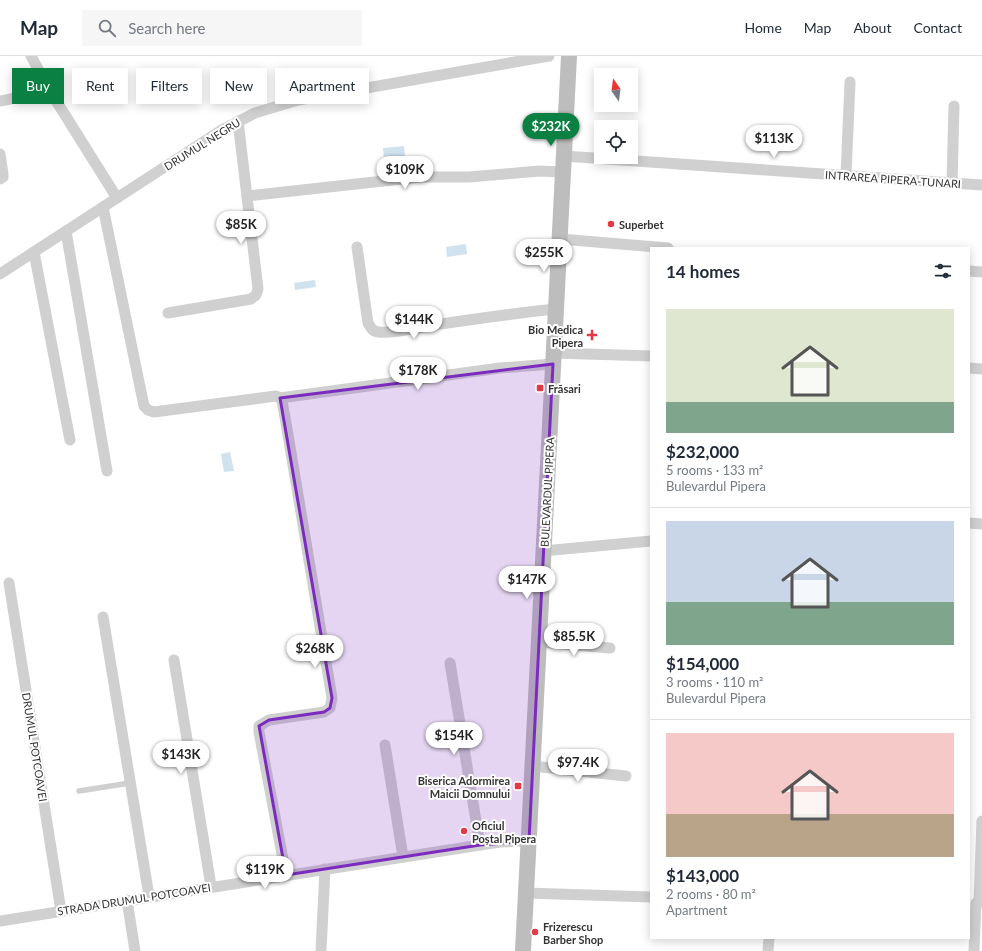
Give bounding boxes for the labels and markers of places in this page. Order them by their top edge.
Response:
pin: $232K [523,113,579,147]
pin: $113K [746,125,802,159]
pin: $109K [377,156,433,190]
pin: $85K [217,211,265,245]
place label: Superbet [619,218,664,231]
marker: Superbet [606,219,616,229]
pin: $255K [516,239,572,273]
pin: $144K [386,306,442,340]
place label: Bio Medica Pipera [528,323,583,349]
marker: Bio Medica Pipera [586,329,598,341]
pin: $178K [390,357,446,391]
place label: Frăsari [548,382,581,395]
marker: Frăsari [535,383,545,393]
pin: $147K [499,566,555,600]
pin: $85.5K [541,623,607,657]
pin: $268K [287,635,343,669]
pin: $154K [426,722,482,756]
pin: $143K [153,741,209,775]
pin: $97.4K [545,749,611,783]
place label: Biserica Adormirea Maicii Domnului [418,774,510,800]
marker: Biserica Adormirea Maicii Domnului [513,781,523,791]
place label: Oficiul Poștal Pipera [472,819,536,845]
marker: Oficiul Poștal Pipera [459,826,469,836]
pin: $119K [237,856,293,890]
place label: Frizerescu Barber Shop [543,920,603,946]
marker: Frizerescu Barber Shop [530,927,540,937]

